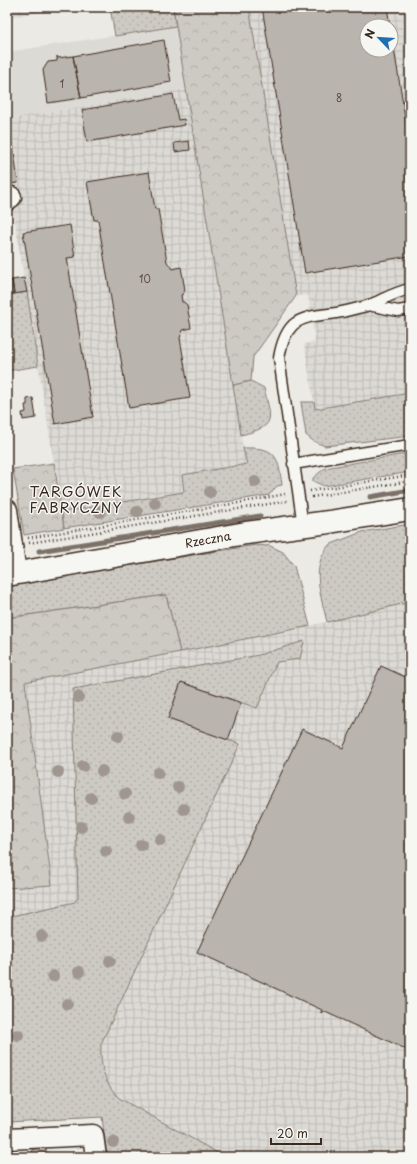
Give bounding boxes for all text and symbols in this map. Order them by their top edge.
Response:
north arrow [359,18,399,58]
text: N [360,26,379,41]
house number: 1 [60,76,64,91]
house number: 8 [336,90,342,105]
house number: 10 [139,271,151,286]
district label: TARGÓWEK FABRYCZNY [30,481,123,518]
street label: Rzeczna [183,526,233,552]
scale bar [271,1120,321,1146]
text: 20 m [277,1124,308,1142]

